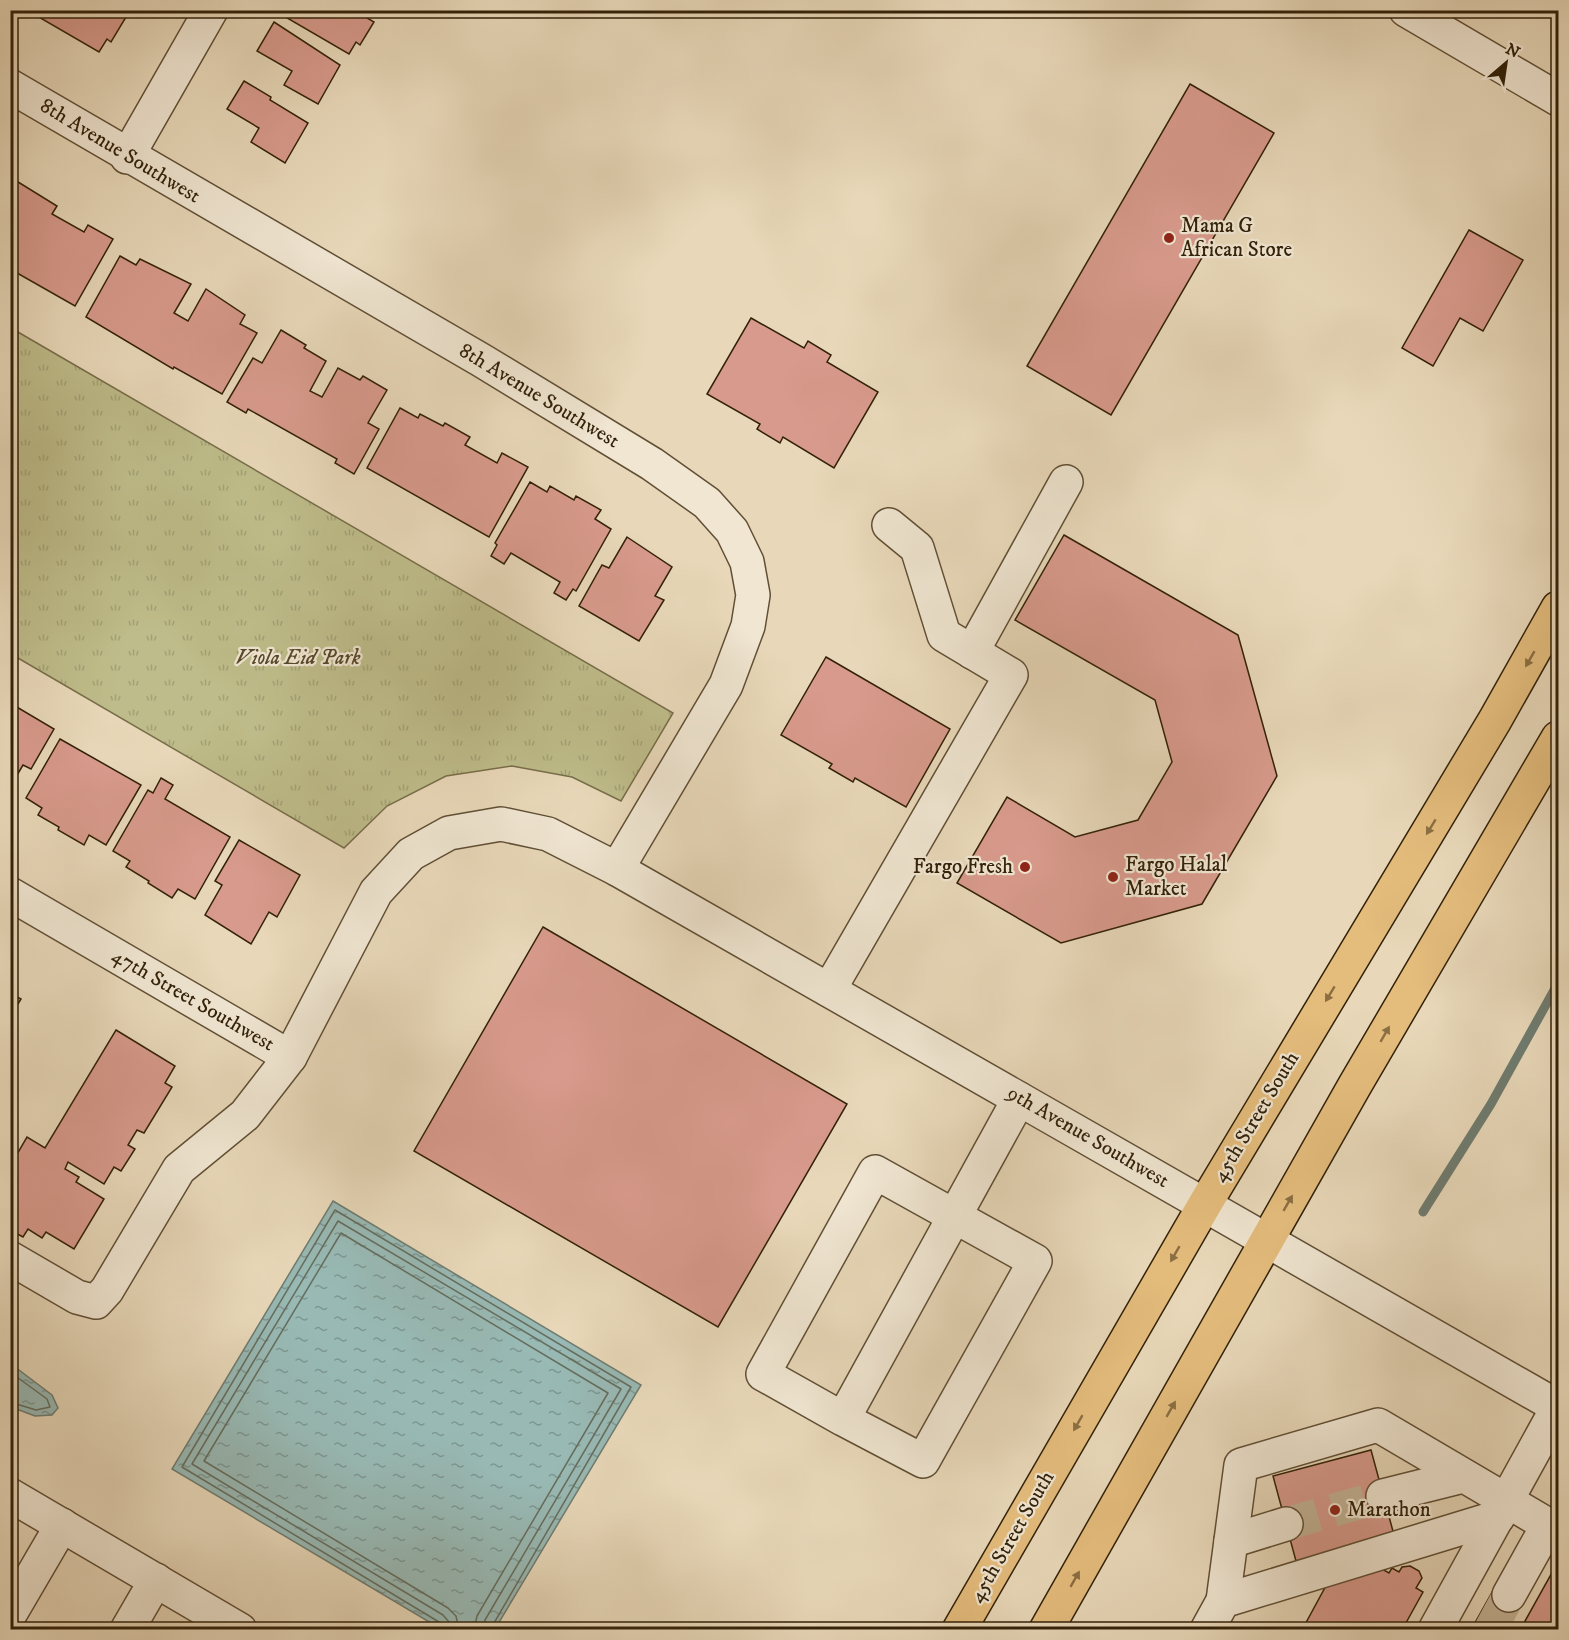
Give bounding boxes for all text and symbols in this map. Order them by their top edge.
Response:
north arrow [1476,33,1536,93]
text: N [1502,39,1523,63]
street label: 8th Avenue Southwest [35,93,205,209]
place label: Mama G African Store [1181,213,1292,263]
marker: Mama G African Store [1162,231,1176,245]
street label: 8th Avenue Southwest [454,338,624,454]
park label: Viola Eid Park [235,645,361,671]
one-way arrow [1524,651,1535,667]
one-way arrow [1425,819,1436,835]
place label: Fargo Halal Market [1125,852,1228,902]
place label: Fargo Fresh [913,854,1013,880]
marker: Fargo Fresh [1018,860,1032,874]
marker: Fargo Halal Market [1106,870,1120,884]
street label: 47th Street Southwest [107,943,279,1057]
one-way arrow [1325,986,1336,1002]
one-way arrow [1380,1026,1391,1042]
street label: 45th Street South [1207,1047,1305,1187]
street label: 9th Avenue Southwest [1002,1080,1174,1194]
one-way arrow [1283,1194,1293,1211]
one-way arrow [1171,1246,1181,1263]
one-way arrow [1166,1400,1176,1417]
one-way arrow [1073,1415,1083,1432]
street label: 45th Street South [964,1466,1060,1608]
place label: Marathon [1347,1497,1431,1523]
marker: Marathon [1328,1503,1342,1517]
one-way arrow [1070,1570,1080,1587]

